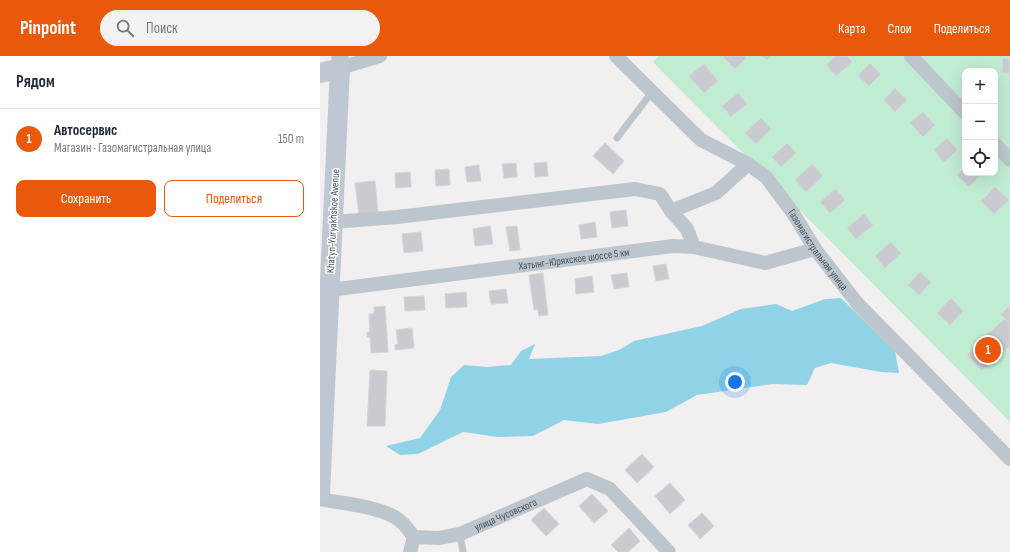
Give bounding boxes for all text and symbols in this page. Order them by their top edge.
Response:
search box [100,10,380,46]
text: Pinpoint [20,17,76,40]
icon: search [114,17,136,39]
text: Поиск [146,19,178,38]
text: Карта [838,20,866,37]
text: Слои [888,20,912,37]
text: Поделиться [934,20,990,37]
map controls [962,68,998,176]
button: + [962,68,998,104]
text: Рядом [16,72,55,92]
button: − [962,104,998,140]
text: Автосервис [54,121,117,140]
text: 1 [26,131,32,147]
text: 150 m [278,131,304,147]
text: Магазин · Газомагистральная улица [54,140,211,156]
button: locate [962,140,998,176]
street label: Khatyn-Yuryakhskoe Avenue [324,168,342,274]
button: Сохранить [16,180,156,217]
button: Поделиться [164,180,304,217]
street label: Газомагистральная улица [786,206,851,293]
street label: Хатынг-Юряхское шоссе 5 км [517,245,630,272]
pin: 1 [975,335,1001,365]
your location [725,372,745,392]
street label: улица Чусовского [472,495,539,534]

